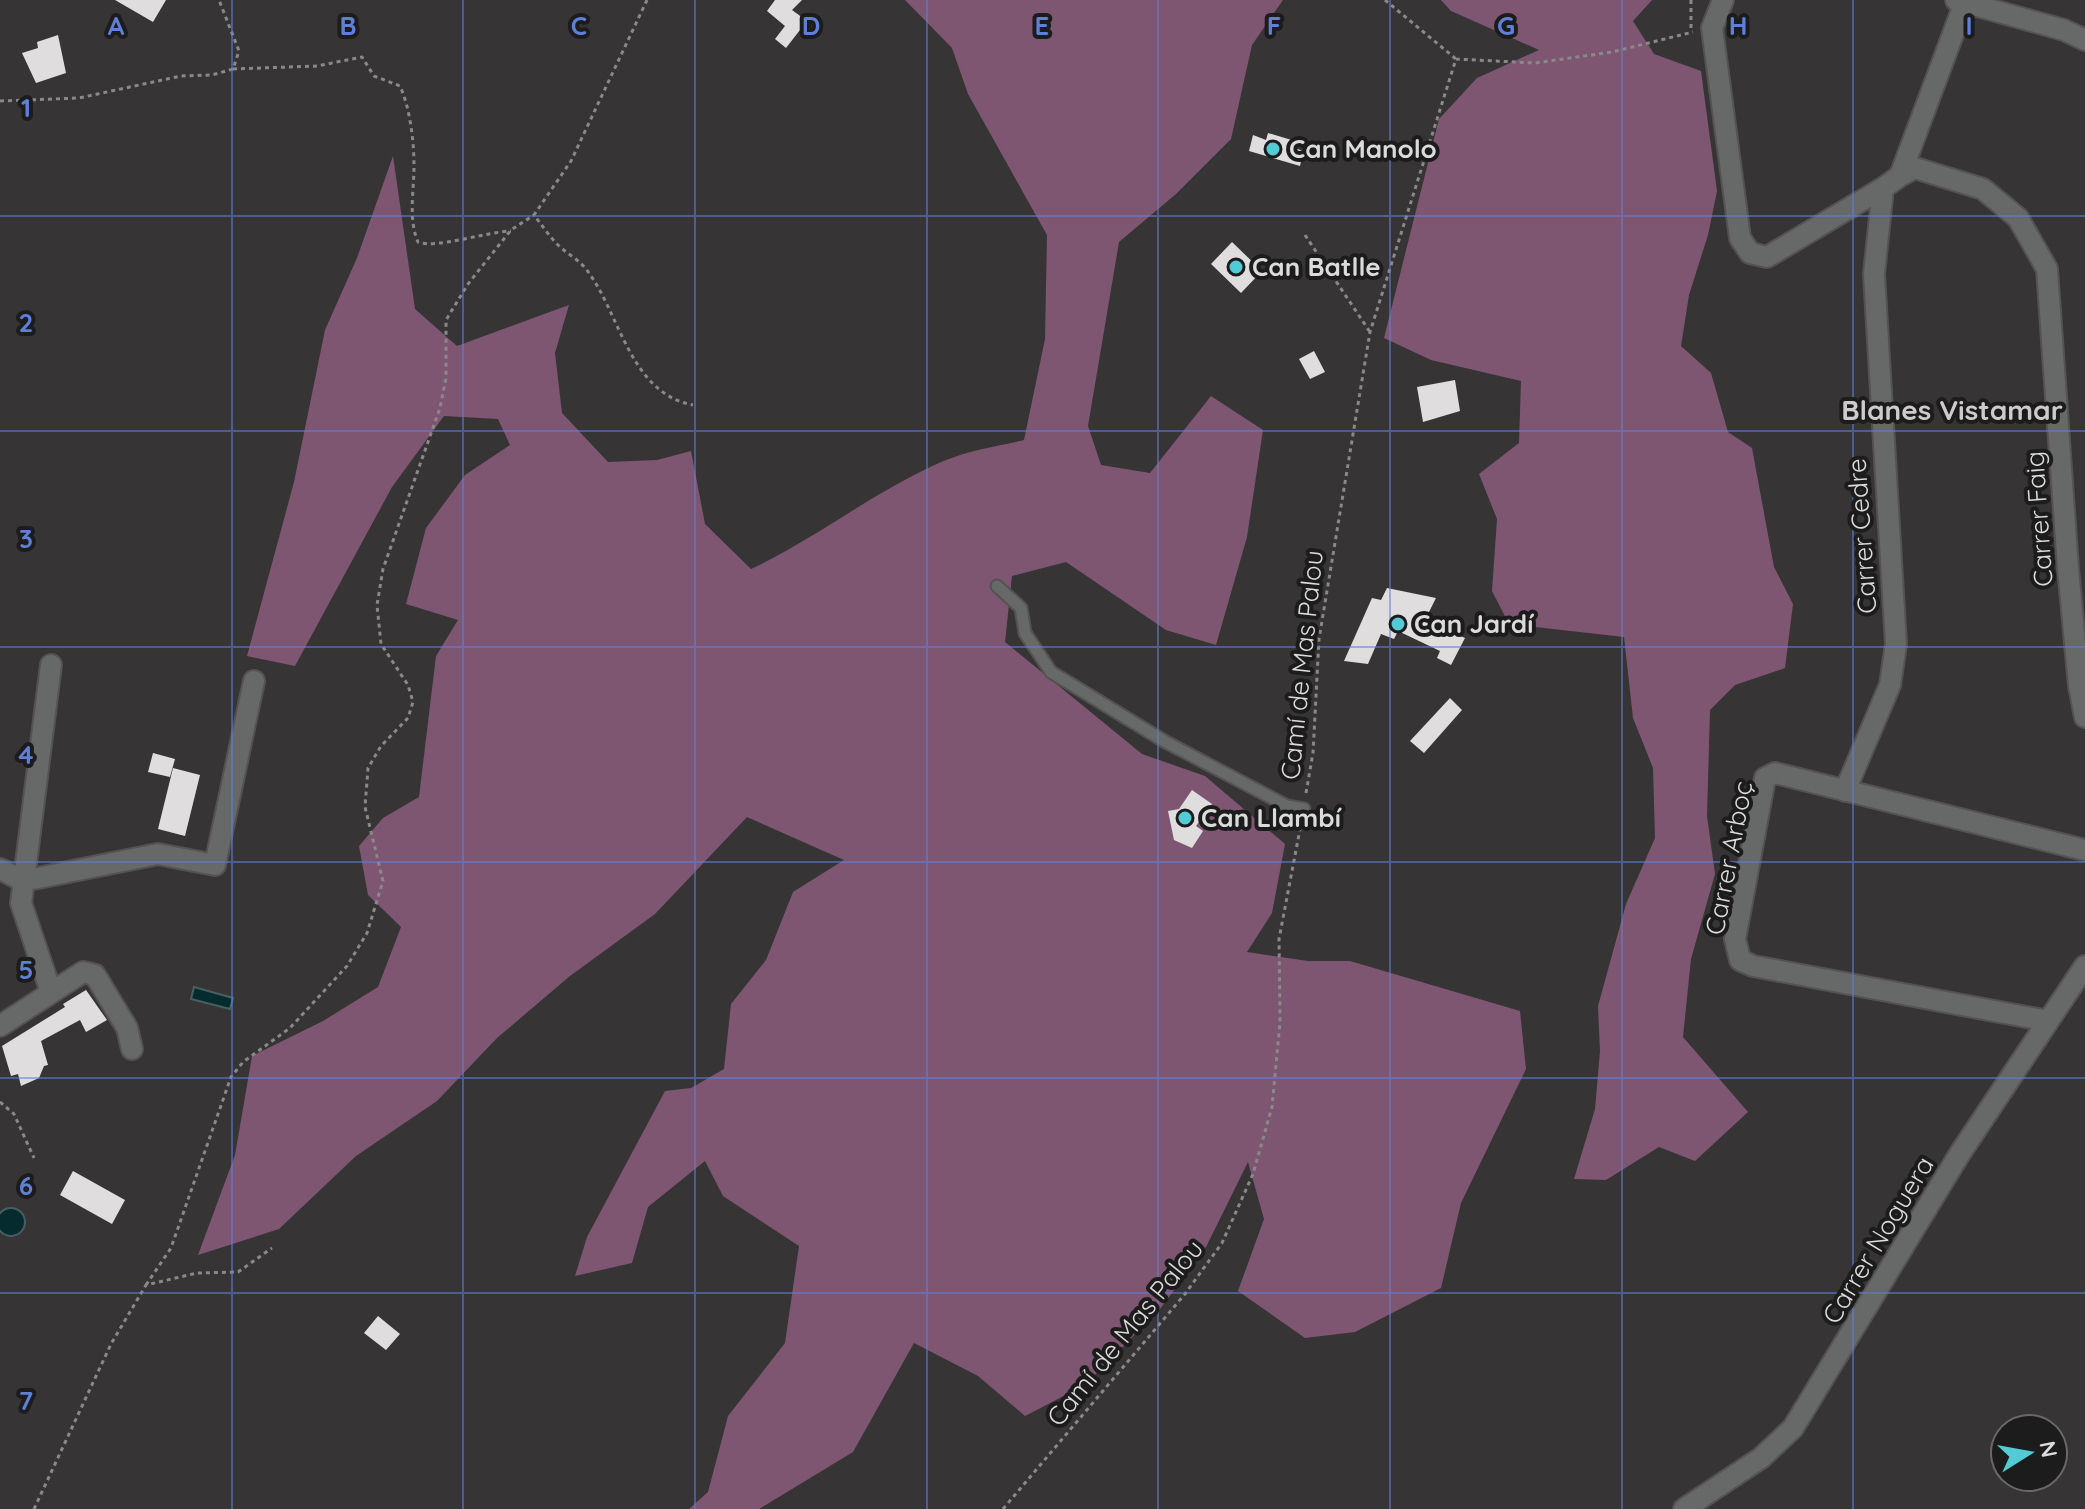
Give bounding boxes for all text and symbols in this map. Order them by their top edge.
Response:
text: A [108,9,125,42]
text: B [339,9,357,42]
text: C [571,9,587,42]
text: D [802,9,820,42]
text: E [1035,9,1049,42]
text: F [1267,9,1281,42]
text: G [1497,9,1515,42]
text: H [1729,9,1747,42]
text: I [1965,9,1973,42]
text: 1 [21,91,31,124]
place label: Can Manolo [1289,132,1437,165]
marker: Can Manolo [1264,140,1282,158]
place label: Can Batlle [1252,250,1381,283]
marker: Can Batlle [1227,258,1245,276]
text: 2 [19,306,33,339]
district label: Blanes Vistamar [1841,392,2063,427]
street label: Carrer Faig [2017,450,2060,588]
street label: Carrer Cedre [1840,457,1883,615]
text: 3 [19,522,33,555]
street label: Camí de Mas Palou [1273,549,1330,781]
place label: Can Jardí [1414,607,1534,640]
marker: Can Jardí [1389,615,1407,633]
text: 4 [18,738,34,771]
street label: Carrer Arboç [1697,778,1760,937]
place label: Can Llambí [1201,801,1342,834]
marker: Can Llambí [1176,809,1194,827]
text: 5 [19,953,33,986]
street label: Carrer Noguera [1815,1150,1941,1329]
text: 6 [19,1169,33,1202]
street label: Camí de Mas Palou [1039,1233,1210,1433]
text: 7 [19,1384,33,1417]
north arrow [1989,1413,2069,1493]
text: N [2033,1439,2064,1460]

